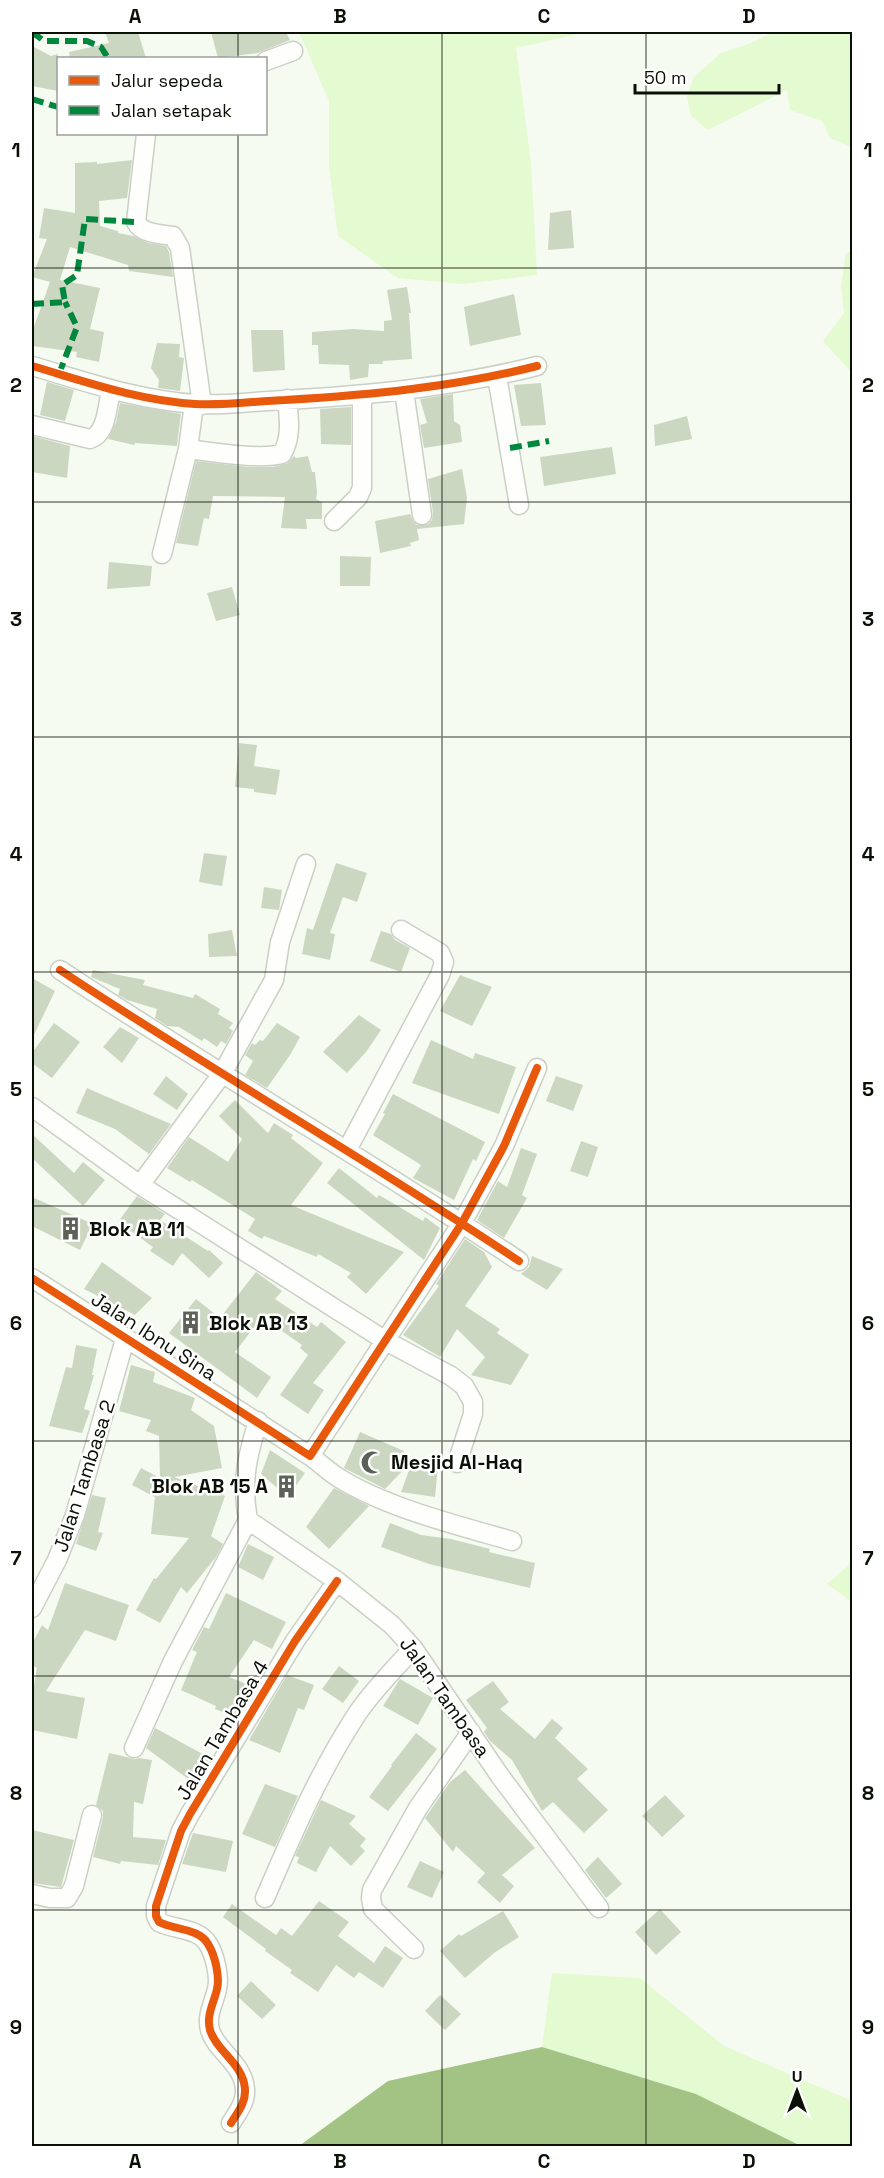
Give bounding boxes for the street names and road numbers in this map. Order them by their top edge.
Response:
street label: Jalan Ibnu Sina [86,1286,222,1386]
street label: Jalan Tambasa 2 [47,1397,121,1555]
street label: Jalan Tambasa [394,1632,496,1762]
street label: Jalan Tambasa 4 [170,1655,274,1805]

